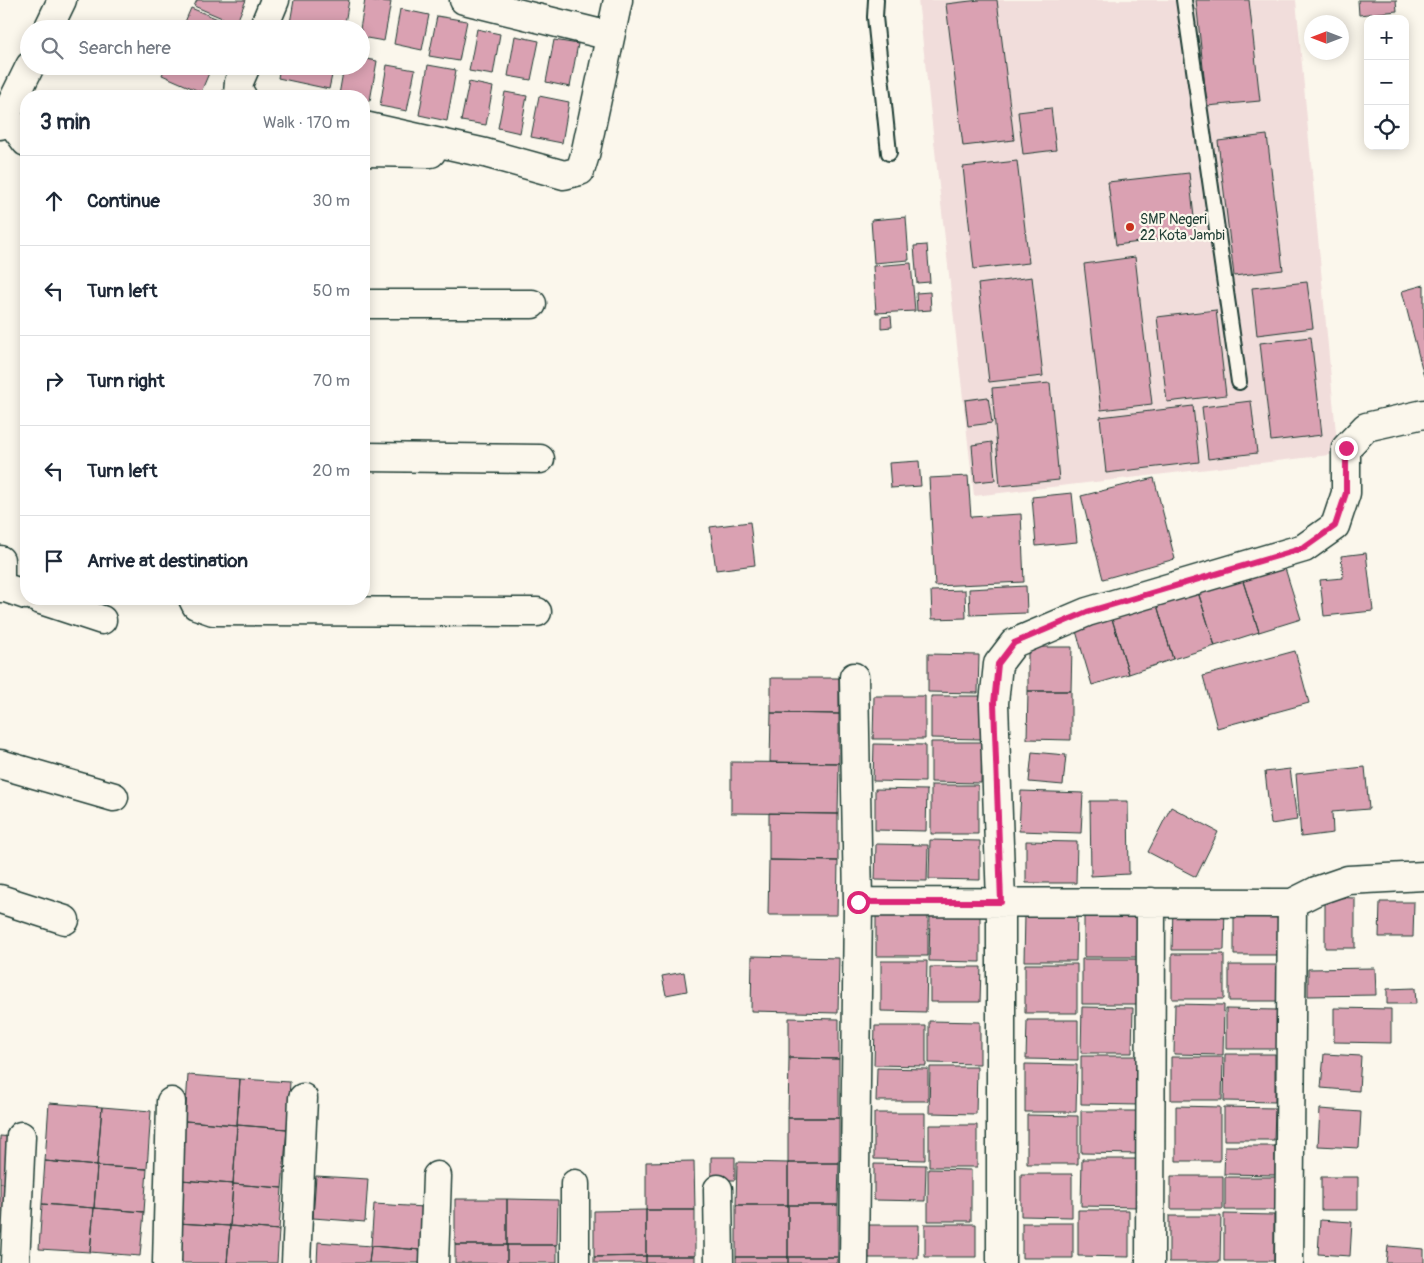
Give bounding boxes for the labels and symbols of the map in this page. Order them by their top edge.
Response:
north arrow [1304,15,1349,60]
place label: SMP Negeri 22 Kota Jambi [1140,211,1225,244]
marker: SMP Negeri 22 Kota Jambi [1124,221,1136,233]
route end [1335,437,1358,460]
route start [847,891,870,914]

